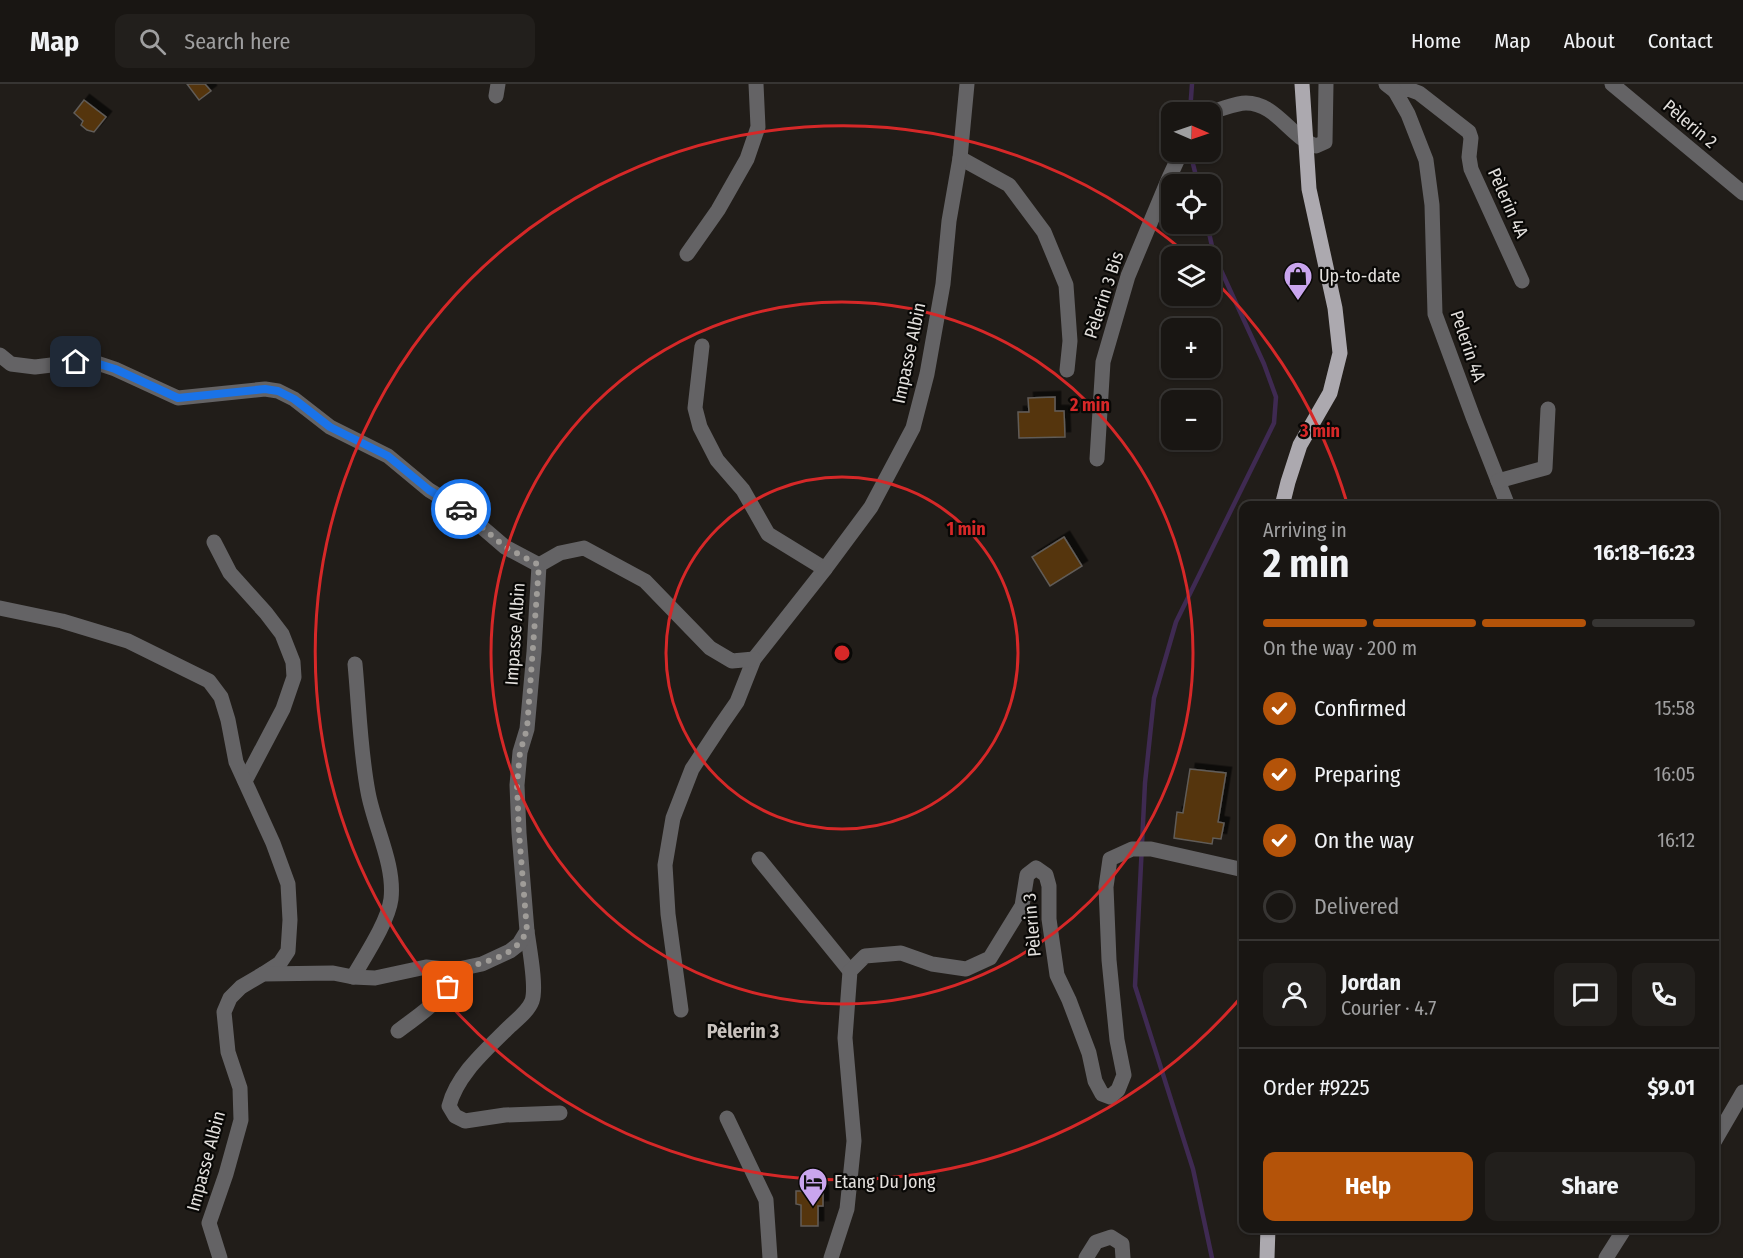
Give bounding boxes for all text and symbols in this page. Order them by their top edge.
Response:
search box [115,14,535,68]
text: Map [30,25,79,58]
icon: search [136,25,169,58]
text: Search here [184,28,290,55]
text: Home [1411,28,1461,54]
text: Map [1494,28,1531,54]
text: About [1564,28,1615,54]
text: Contact [1648,28,1713,54]
street label: Pèlerin 2 [1658,95,1722,153]
north arrow [1161,102,1221,162]
map controls [1161,102,1221,450]
street label: Pèlerin 4A [1483,165,1533,242]
button: locate [1161,174,1221,234]
button: layers [1161,246,1221,306]
street label: Pèlerin 3 Bis [1080,248,1129,341]
shop icon: Up-to-date [1282,260,1314,302]
place label: Up-to-date [1319,265,1401,287]
street label: Impasse Albin [888,300,930,406]
street label: Pelerin 4A [1446,307,1491,385]
button: + [1161,318,1221,378]
pin [50,336,101,387]
icon: home [59,345,92,378]
button: − [1161,390,1221,450]
text: 2 min [1069,394,1110,416]
text: 3 min [1299,420,1340,442]
courier [431,479,491,539]
icon: car [445,493,478,526]
text: 1 min [946,518,986,540]
text: Arriving in [1263,518,1347,542]
text: 16:18–16:23 [1594,539,1695,566]
text: 2 min [1263,541,1349,587]
street label: Impasse Albin [500,582,530,686]
text: On the way · 200 m [1263,636,1417,660]
centre of rings [832,643,852,663]
icon: check [1263,692,1296,725]
text: Confirmed [1314,695,1407,722]
text: 15:58 [1655,696,1695,720]
icon: check [1263,758,1296,791]
text: Preparing [1314,761,1400,788]
text: 16:05 [1653,762,1695,786]
icon: check [1263,824,1296,857]
text: On the way [1314,827,1414,854]
text: 16:12 [1657,828,1695,852]
street label: Pèlerin 3 [1018,892,1046,958]
text: Delivered [1314,893,1399,920]
pin [422,961,473,1012]
button: person [1263,963,1326,1026]
button: chat [1554,963,1617,1026]
button: phone [1632,963,1695,1026]
text: Jordan [1341,969,1401,996]
icon: bag [431,970,464,1003]
text: Courier · 4.7 [1341,996,1436,1020]
district label: Pèlerin 3 [707,1019,779,1043]
text: Order #9225 [1263,1074,1370,1101]
text: $9.01 [1647,1074,1695,1101]
street label: Impasse Albin [182,1108,230,1214]
button: Help [1263,1152,1473,1221]
button: Share [1485,1152,1695,1221]
hotel icon: Etang Du Jong [797,1166,829,1208]
place label: Etang Du Jong [834,1171,936,1193]

